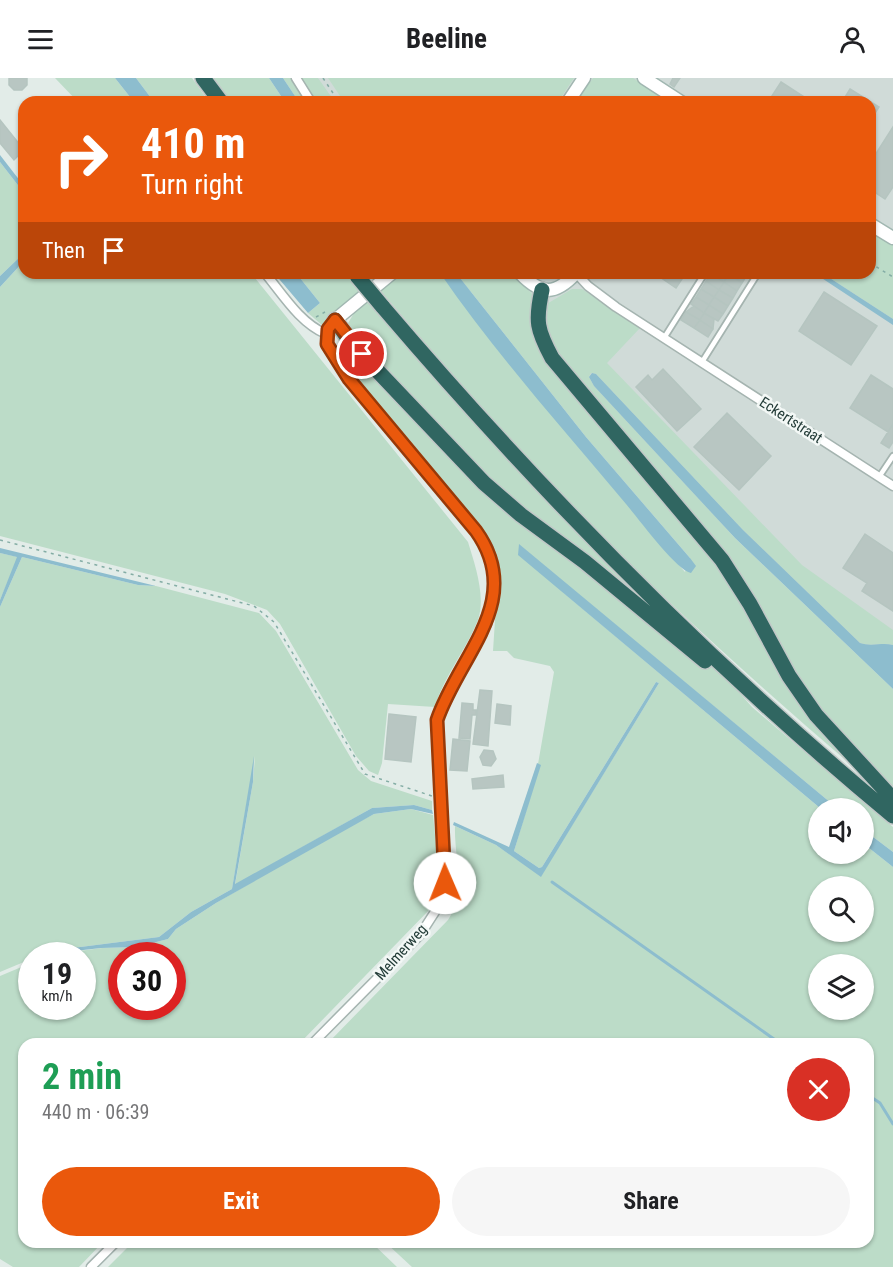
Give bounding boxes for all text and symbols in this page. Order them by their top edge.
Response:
icon: menu [24,23,57,56]
text: Beeline [406,23,487,55]
icon: person [836,23,869,56]
text: 410 m [141,119,246,168]
icon: right [42,120,120,198]
text: Turn right [141,169,243,201]
icon: arrive [97,234,130,267]
text: Then [42,238,85,263]
pin [336,328,387,379]
icon: arrive [345,337,378,370]
street label: Eckertstraat [756,393,826,447]
map controls [808,798,874,1020]
button: sound [808,798,874,864]
position arrow [413,851,477,915]
button: search [808,876,874,942]
street label: Melmerweg [371,920,431,984]
speed limit sign: 30 [108,942,186,1020]
button: layers [808,954,874,1020]
text: 19 [42,956,72,991]
text: km/h [42,987,72,1005]
text: 2 min [42,1056,122,1098]
button: close [787,1058,850,1121]
text: 440 m · 06:39 [42,1100,149,1124]
button: Exit [42,1167,440,1236]
button: Share [452,1167,850,1236]

